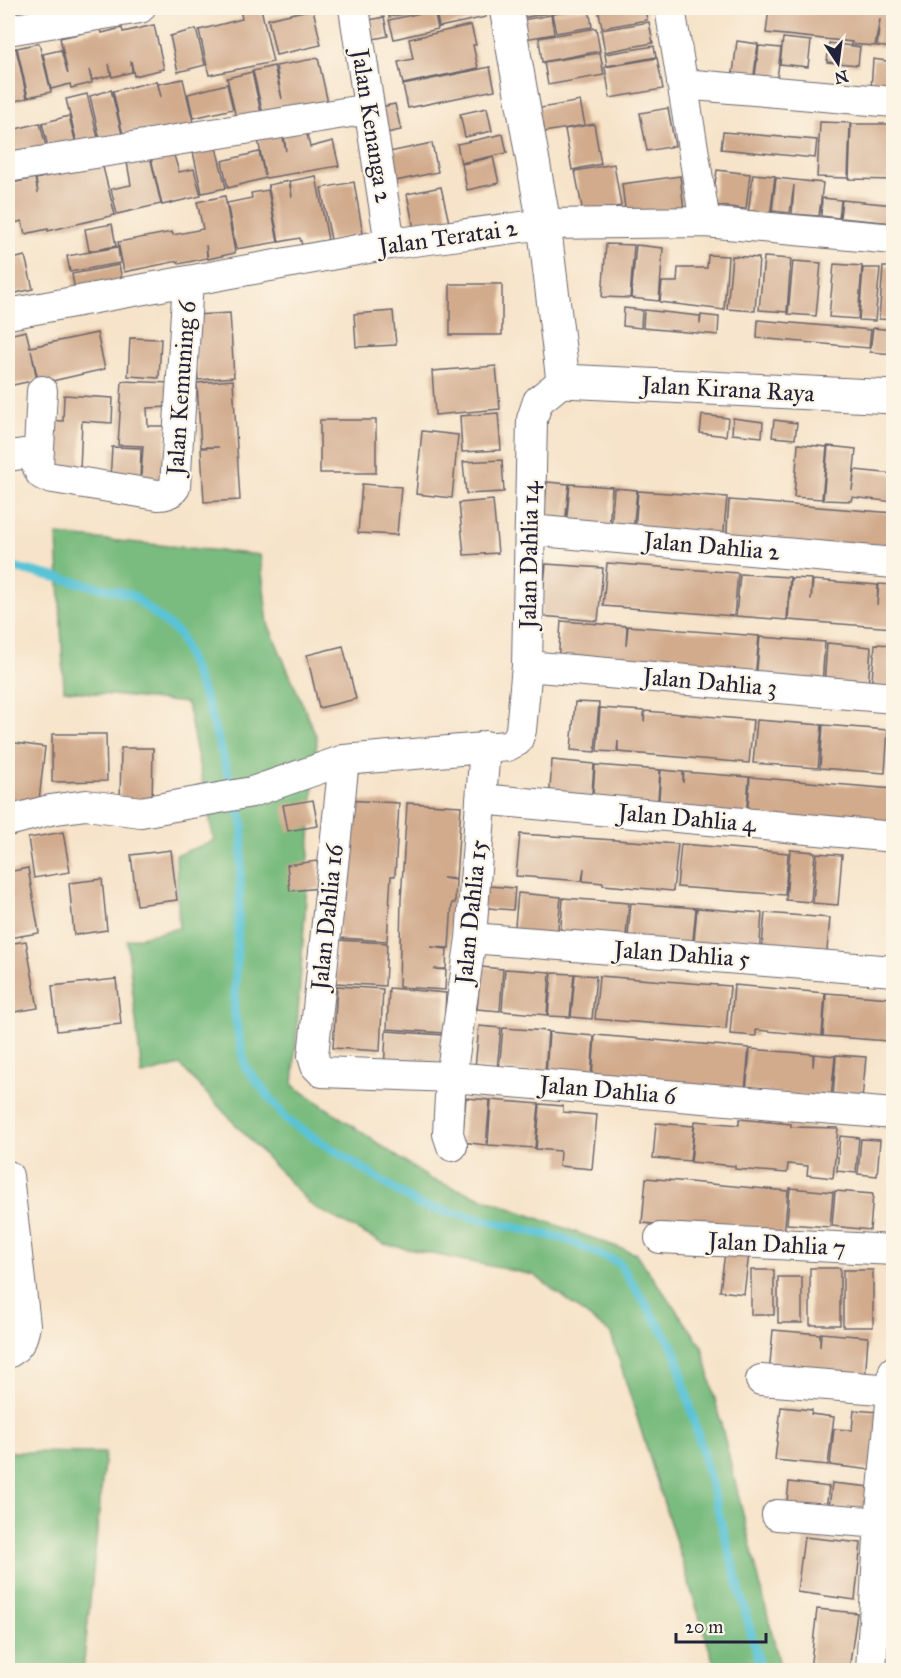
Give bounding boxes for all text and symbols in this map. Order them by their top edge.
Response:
north arrow [808,33,868,93]
street label: Jalan Kenanga 2 [345,44,399,205]
text: N [832,66,850,88]
street label: Jalan Teratai 2 [374,212,520,262]
street label: Jalan Kemuning 6 [160,299,202,479]
street label: Jalan Kirana Raya [638,369,816,409]
street label: Jalan Dahlia 14 [513,480,545,632]
street label: Jalan Dahlia 2 [640,525,782,567]
street label: Jalan Dahlia 3 [639,661,778,703]
street label: Jalan Dahlia 4 [614,797,758,839]
street label: Jalan Dahlia 15 [448,838,494,989]
street label: Jalan Dahlia 16 [304,842,350,994]
street label: Jalan Dahlia 5 [610,934,751,974]
street label: Jalan Dahlia 6 [535,1069,678,1111]
street label: Jalan Dahlia 7 [704,1225,847,1263]
scale bar [676,1606,766,1644]
text: 20 m [685,1616,723,1638]

